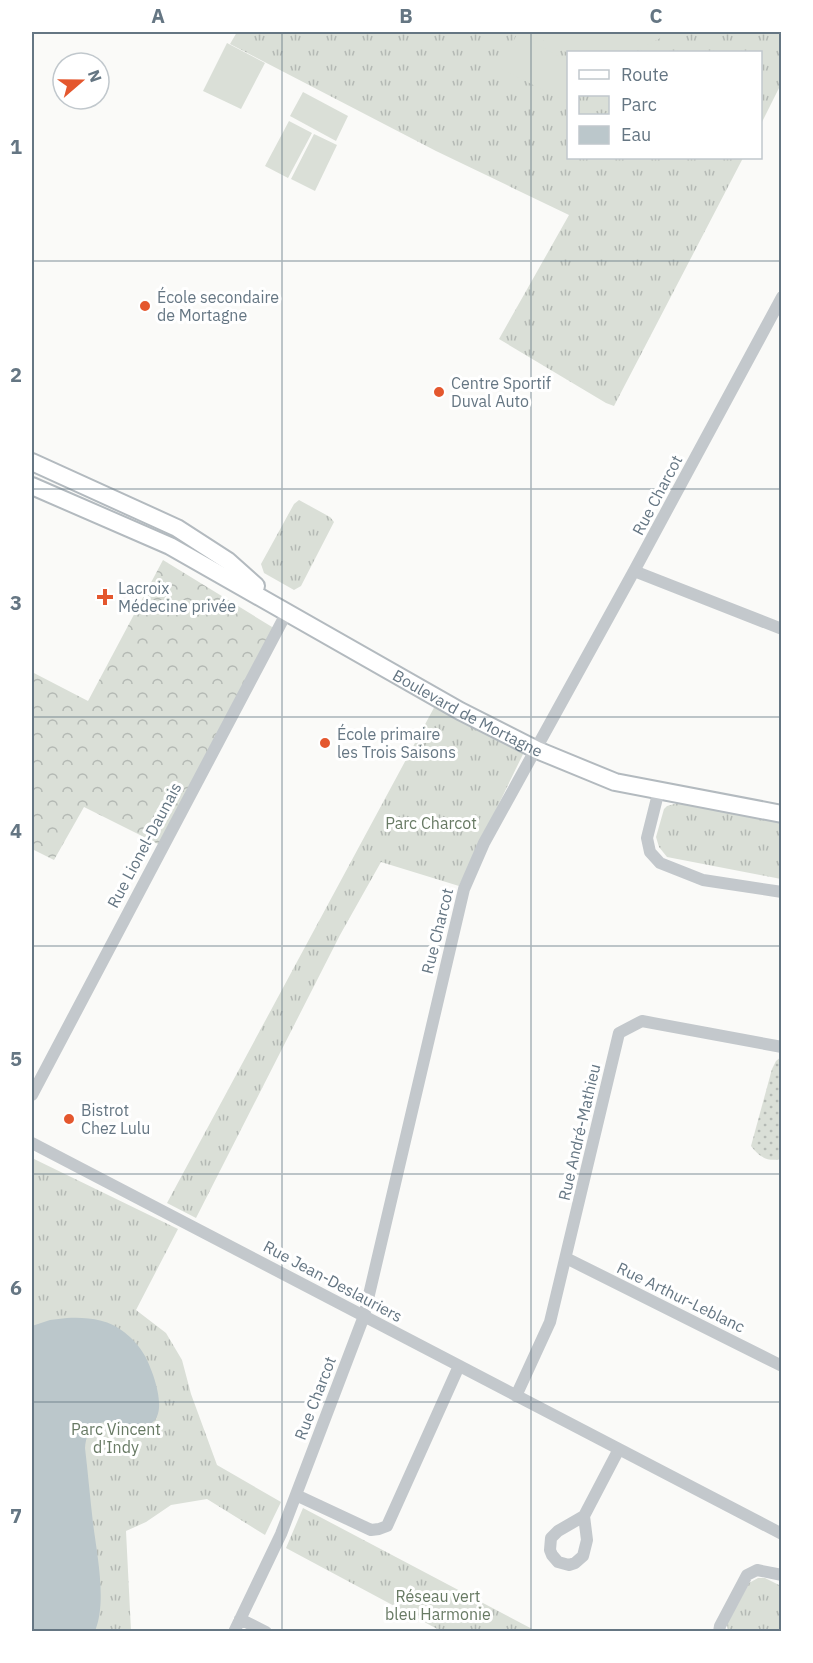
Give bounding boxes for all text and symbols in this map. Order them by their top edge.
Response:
text: A [151,2,165,29]
text: B [399,2,413,29]
text: C [649,2,663,29]
north arrow [51,51,111,111]
legend [567,51,762,159]
text: Route [621,63,669,86]
text: N [84,67,106,85]
text: Parc [621,93,657,116]
text: Eau [621,123,651,146]
text: 1 [10,133,22,160]
place label: École secondaire de Mortagne [157,286,279,325]
marker: École secondaire de Mortagne [138,299,152,313]
text: 2 [10,361,22,388]
place label: Centre Sportif Duval Auto [451,373,551,411]
marker: Centre Sportif Duval Auto [432,385,446,399]
street label: Rue Charcot [628,452,686,538]
place label: Lacroix Médecine privée [118,578,236,616]
marker: Lacroix Médecine privée [96,588,114,606]
text: 3 [10,589,22,616]
street label: Boulevard de Mortagne [389,665,546,761]
place label: École primaire les Trois Saisons [337,723,456,762]
marker: École primaire les Trois Saisons [318,736,332,750]
street label: Rue Lionel-Daunais [103,779,185,911]
park label: Parc Charcot [385,813,477,833]
text: 4 [10,817,22,844]
street label: Rue Charcot [417,886,457,976]
text: 5 [10,1045,22,1072]
street label: Rue André-Mathieu [554,1062,604,1202]
place label: Bistrot Chez Lulu [81,1100,150,1138]
marker: Bistrot Chez Lulu [62,1112,76,1126]
street label: Rue Jean-Deslauriers [260,1236,406,1326]
street label: Rue Arthur-Leblanc [614,1257,748,1337]
text: 6 [10,1274,22,1301]
street label: Rue Charcot [290,1353,340,1443]
park label: Parc Vincent d'Indy [71,1419,161,1457]
text: 7 [10,1502,22,1529]
park label: Réseau vert bleu Harmonie [385,1586,491,1624]

